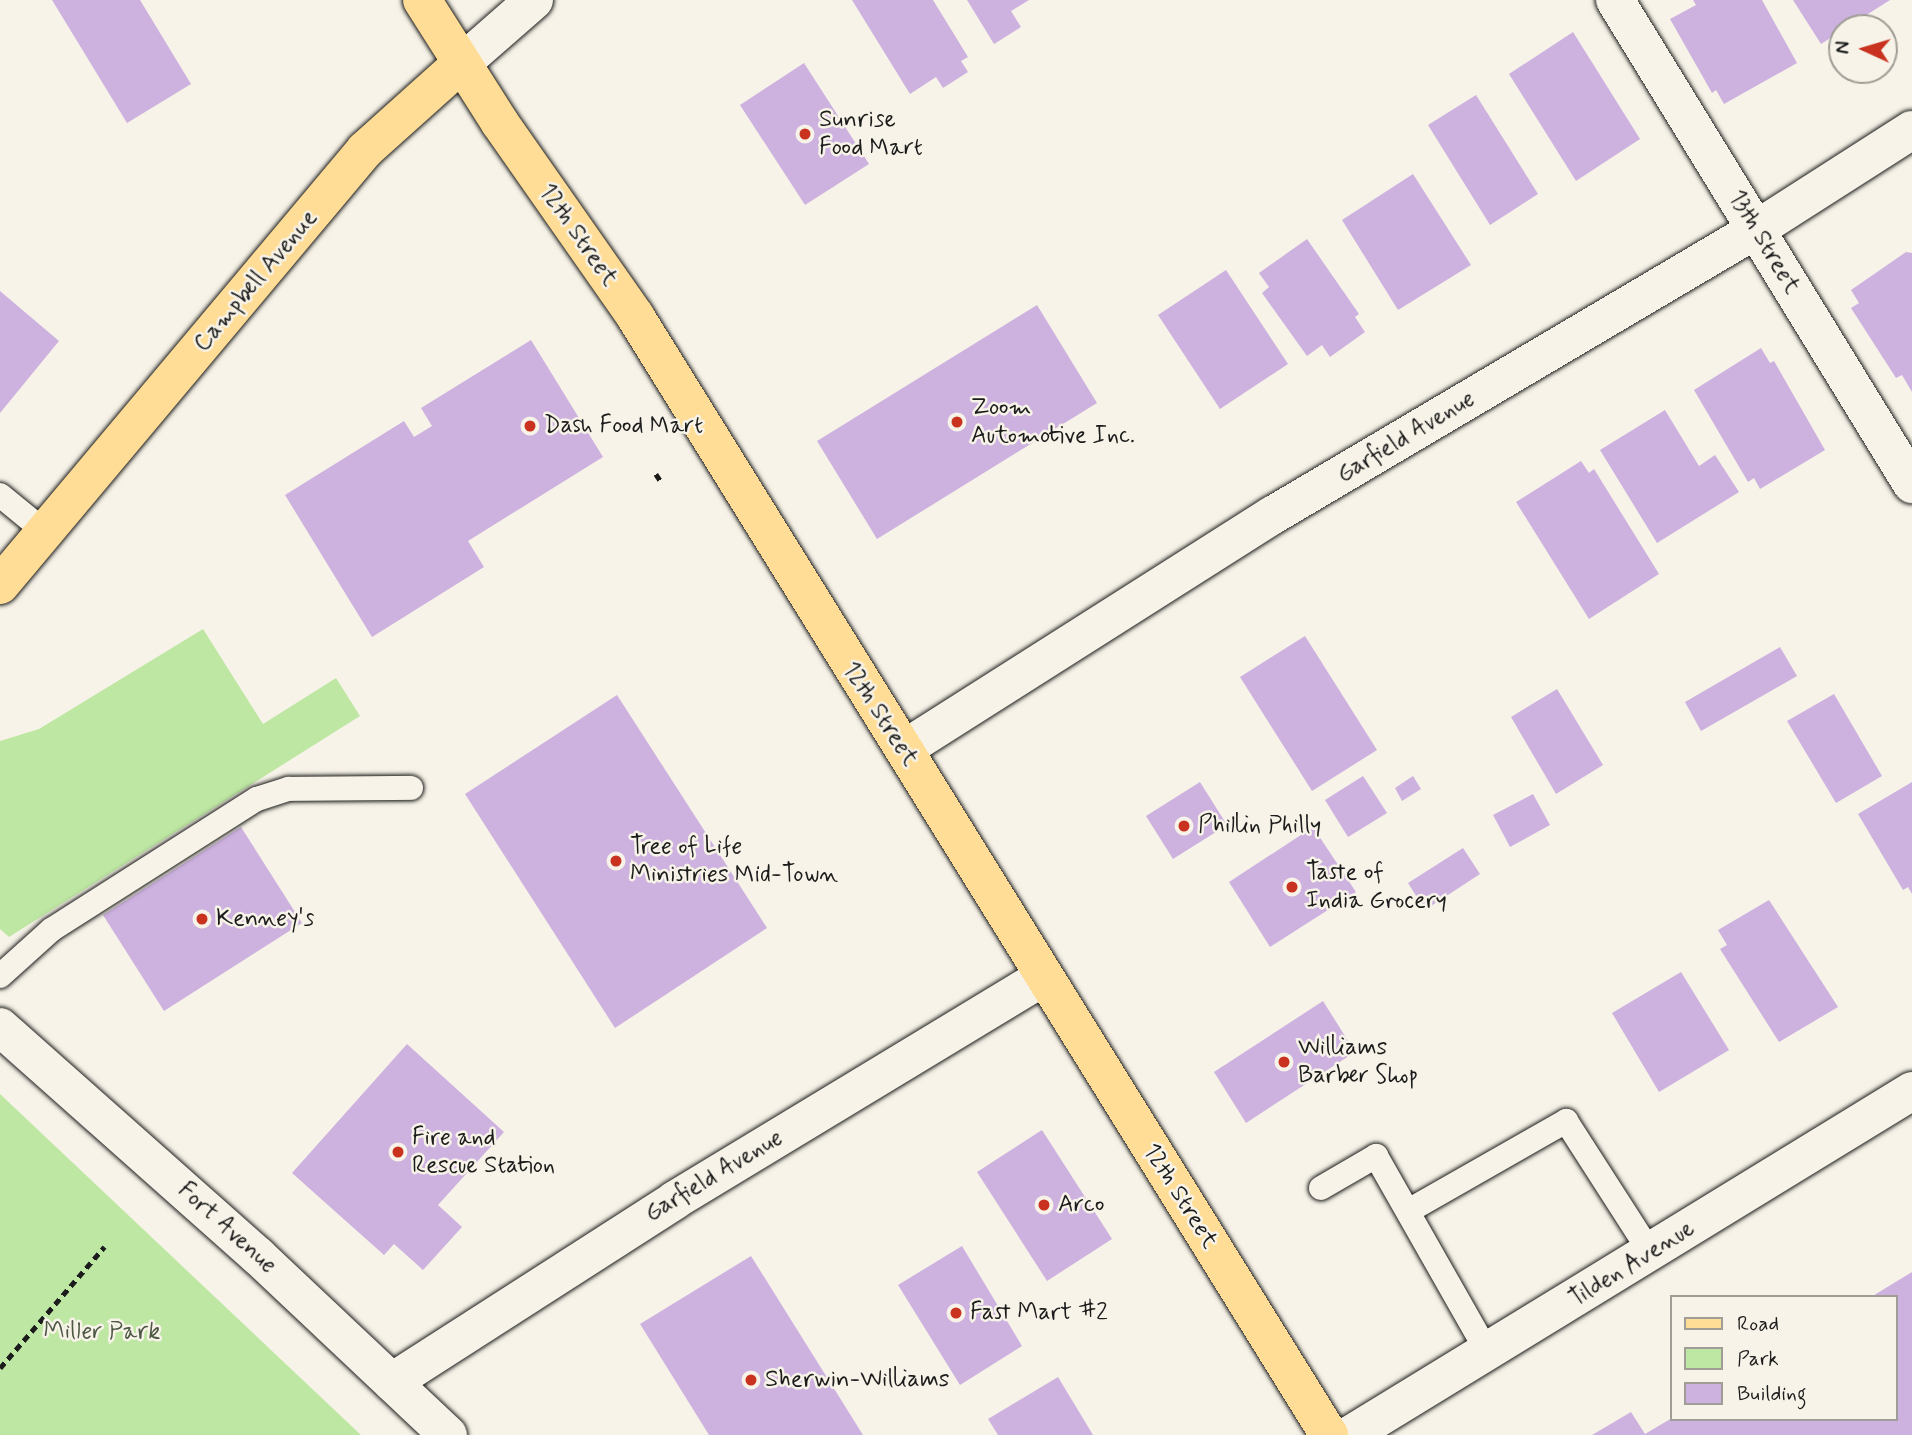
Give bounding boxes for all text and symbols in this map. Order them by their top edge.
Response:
north arrow [1828,14,1898,84]
text: N [1831,40,1856,55]
place label: Sunrise Food Mart [819,106,924,162]
marker: Sunrise Food Mart [797,126,813,142]
street label: 12th Street [532,178,624,292]
street label: 13th Street [1722,185,1806,299]
street label: Campbell Avenue [188,203,324,359]
street label: Garfield Avenue [1330,383,1482,491]
place label: Zoom Automotive Inc. [971,394,1134,450]
place label: Dash Food Mart [544,412,705,440]
marker: Zoom Automotive Inc. [949,414,965,430]
marker: Dash Food Mart [522,418,538,434]
street label: 12th Street [836,656,924,772]
place label: Phillin Philly [1198,812,1323,840]
marker: Phillin Philly [1176,818,1192,834]
place label: Tree of Life Ministries Mid-Town [630,833,841,889]
marker: Tree of Life Ministries Mid-Town [608,853,624,869]
place label: Taste of India Grocery [1306,859,1447,915]
marker: Taste of India Grocery [1284,879,1300,895]
place label: Kenney's [216,905,314,933]
marker: Kenney's [194,911,210,927]
place label: Williams Barber Shop [1298,1034,1419,1090]
marker: Williams Barber Shop [1276,1054,1292,1070]
street label: Garfield Avenue [638,1122,790,1230]
place label: Fire and Rescue Station [412,1124,555,1180]
street label: 12th Street [1136,1138,1224,1254]
marker: Fire and Rescue Station [390,1144,406,1160]
street label: Fort Avenue [171,1175,283,1281]
place label: Arco [1058,1191,1105,1219]
marker: Arco [1036,1197,1052,1213]
street label: Tilden Avenue [1565,1215,1699,1313]
legend [1671,1295,1898,1421]
place label: Fast Mart #2 [970,1299,1108,1327]
marker: Fast Mart #2 [948,1305,964,1321]
text: Road [1737,1310,1779,1338]
park label: Miller Park [45,1318,159,1346]
text: Park [1737,1345,1779,1373]
place label: Sherwin-Williams [765,1366,950,1394]
marker: Sherwin-Williams [743,1372,759,1388]
text: Building [1737,1380,1807,1408]

